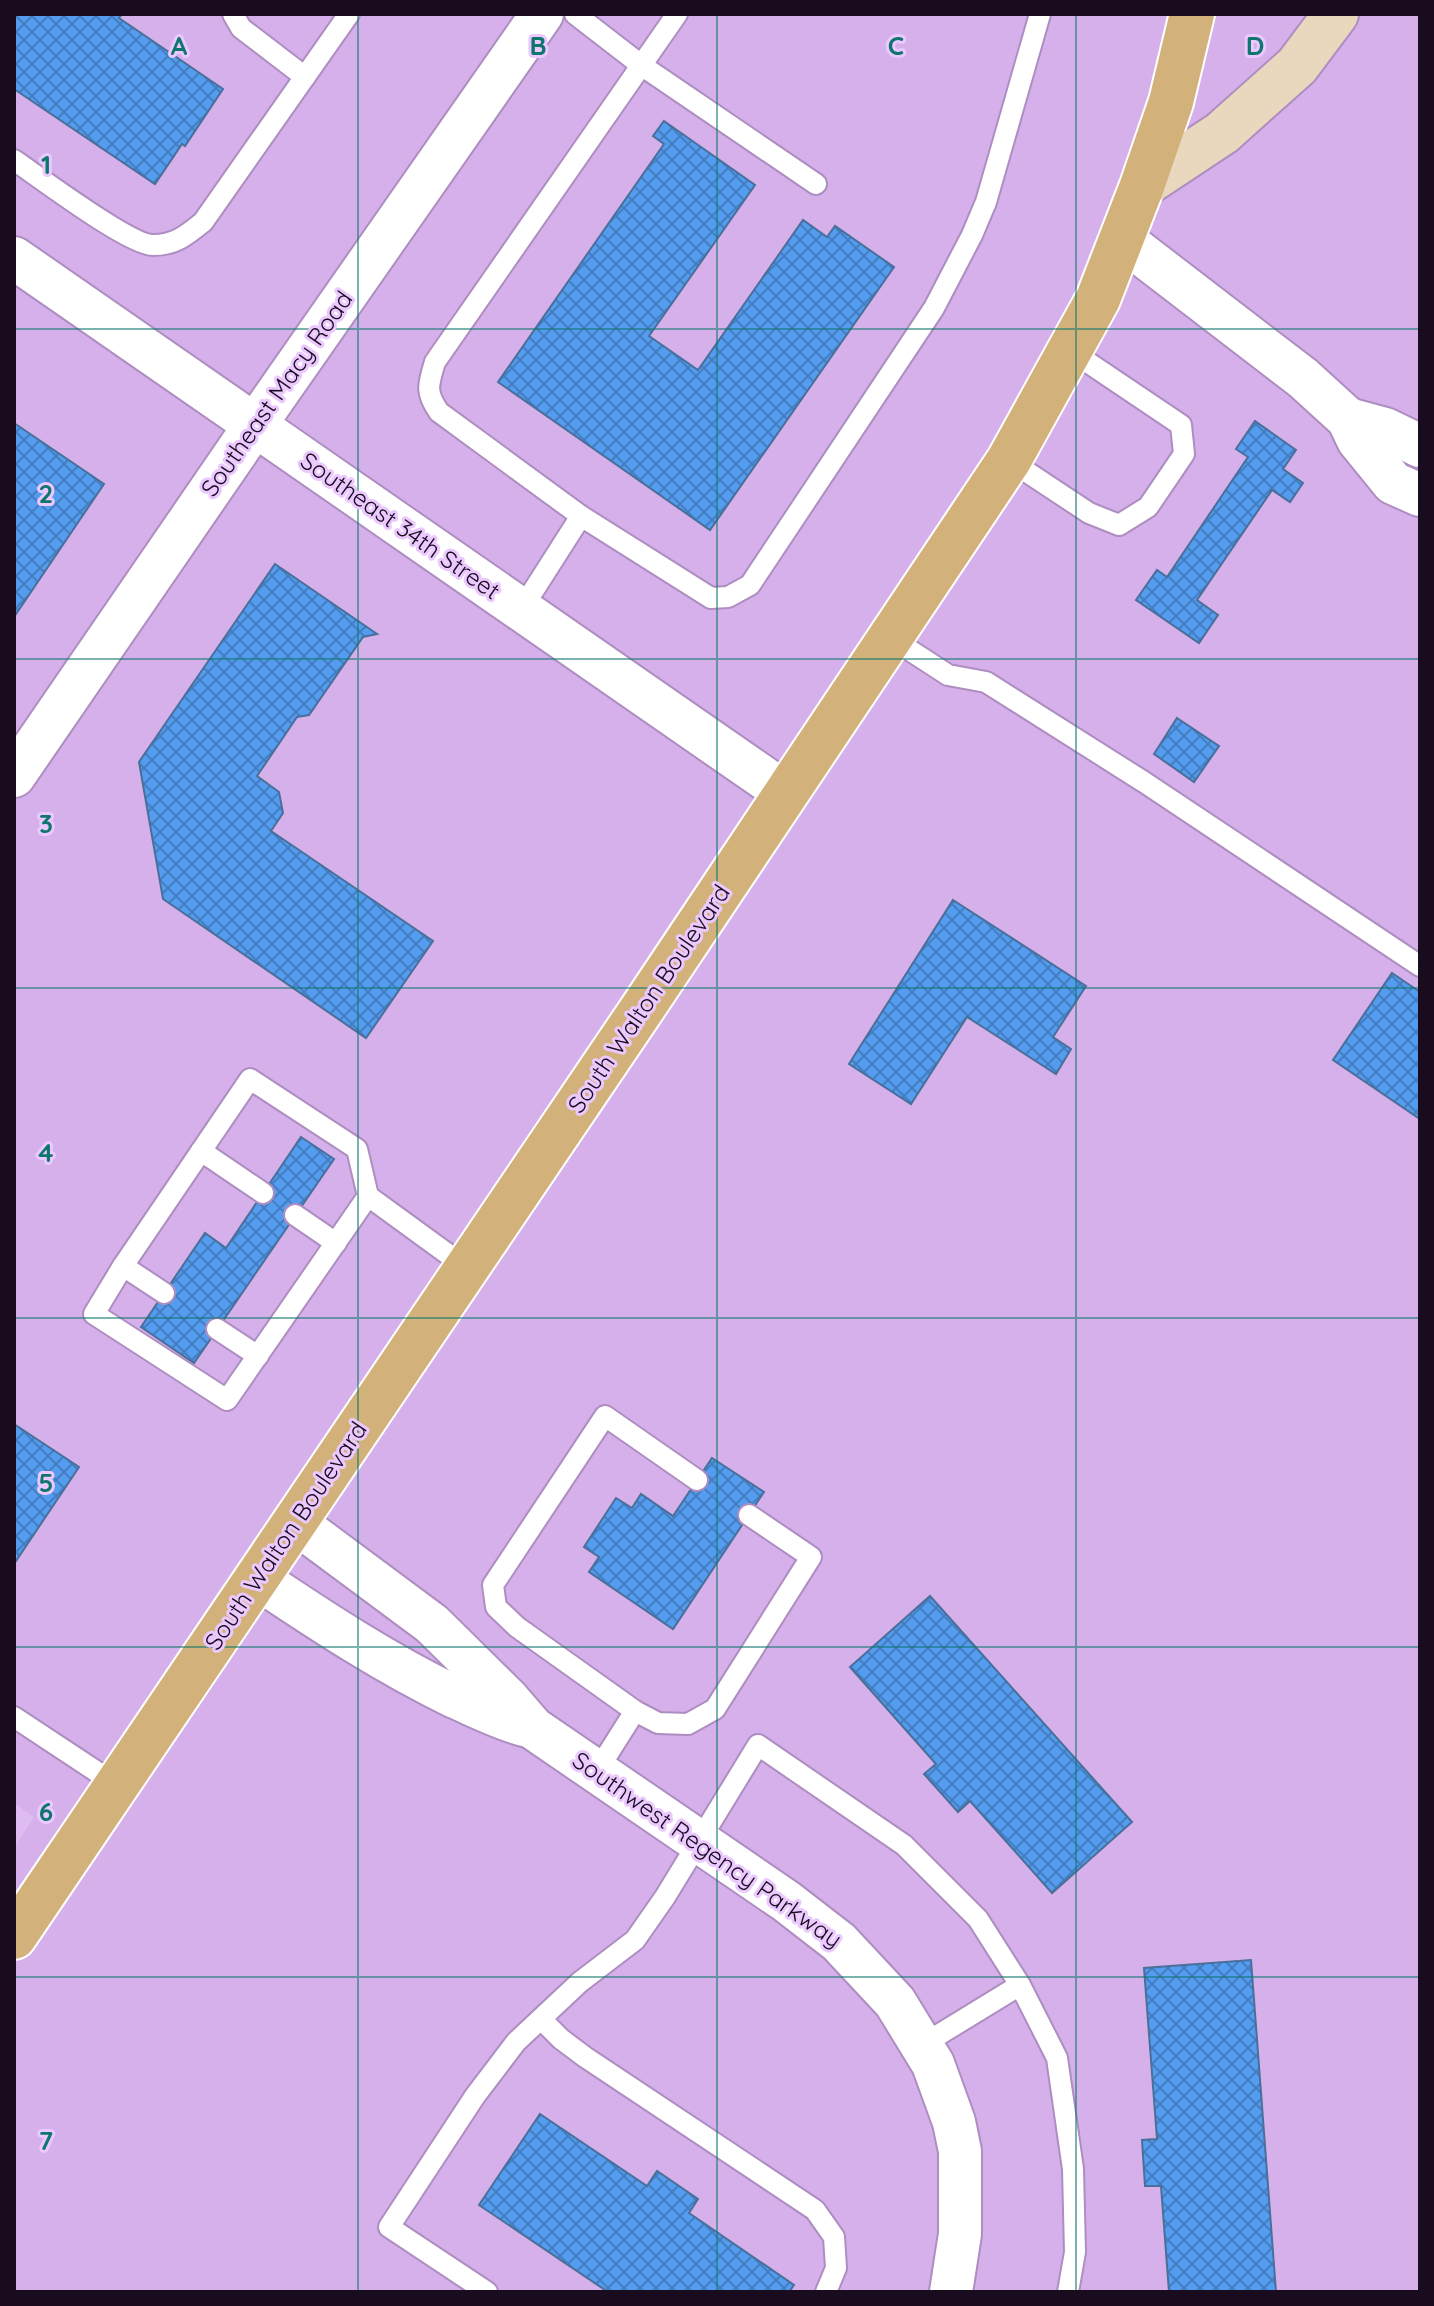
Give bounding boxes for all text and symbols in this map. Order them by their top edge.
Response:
text: A [171,29,188,62]
text: B [529,29,547,62]
text: C [888,29,904,62]
text: D [1246,29,1264,62]
text: 1 [41,148,51,181]
street label: Southeast Macy Road [194,285,358,502]
street label: Southeast 34th Street [295,445,506,605]
text: 2 [39,477,53,510]
text: 3 [39,807,53,840]
street label: South Walton Boulevard [561,879,736,1118]
text: 4 [38,1136,54,1169]
street label: South Walton Boulevard [198,1416,373,1655]
text: 5 [39,1466,53,1499]
street label: Southwest Regency Parkway [567,1745,848,1954]
text: 6 [39,1795,53,1828]
text: 7 [39,2124,53,2157]

